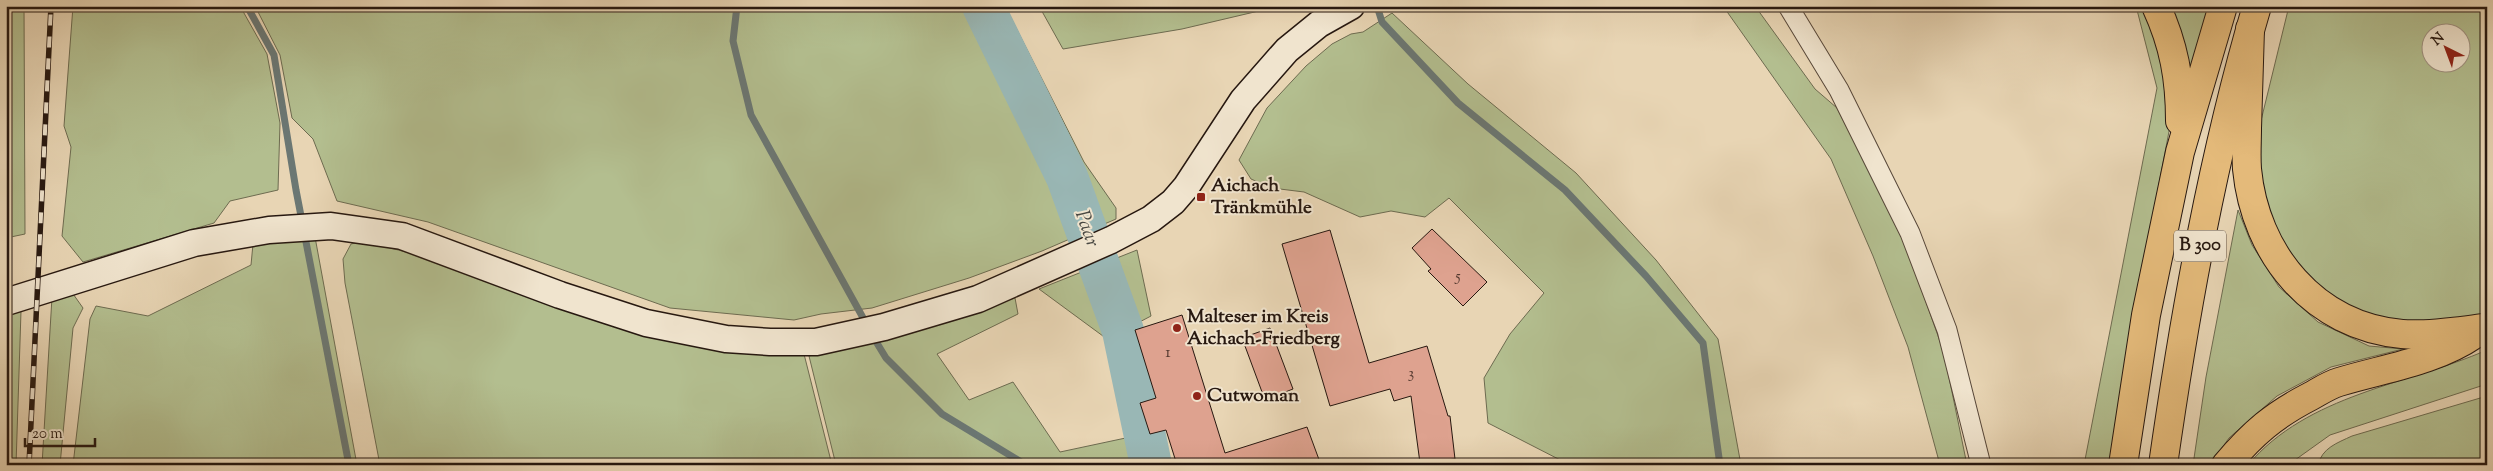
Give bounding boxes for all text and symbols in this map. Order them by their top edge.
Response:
north arrow [2420,22,2470,72]
text: N [2428,29,2449,51]
place label: Aichach Tränkmühle [1211,173,1312,222]
marker: Aichach Tränkmühle [1195,191,1207,203]
water label: Paar [1066,207,1106,251]
road number: B 300 [2174,230,2226,262]
house number: 5 [1454,266,1461,289]
place label: Malteser im Kreis Aichach-Friedberg [1187,304,1341,353]
marker: Malteser im Kreis Aichach-Friedberg [1171,322,1183,334]
house number: 1 [1165,342,1171,365]
house number: 3 [1408,363,1414,386]
place label: Cutwoman [1207,383,1300,410]
marker: Cutwoman [1191,390,1203,402]
scale bar [25,416,95,448]
text: 20 m [32,424,63,445]

